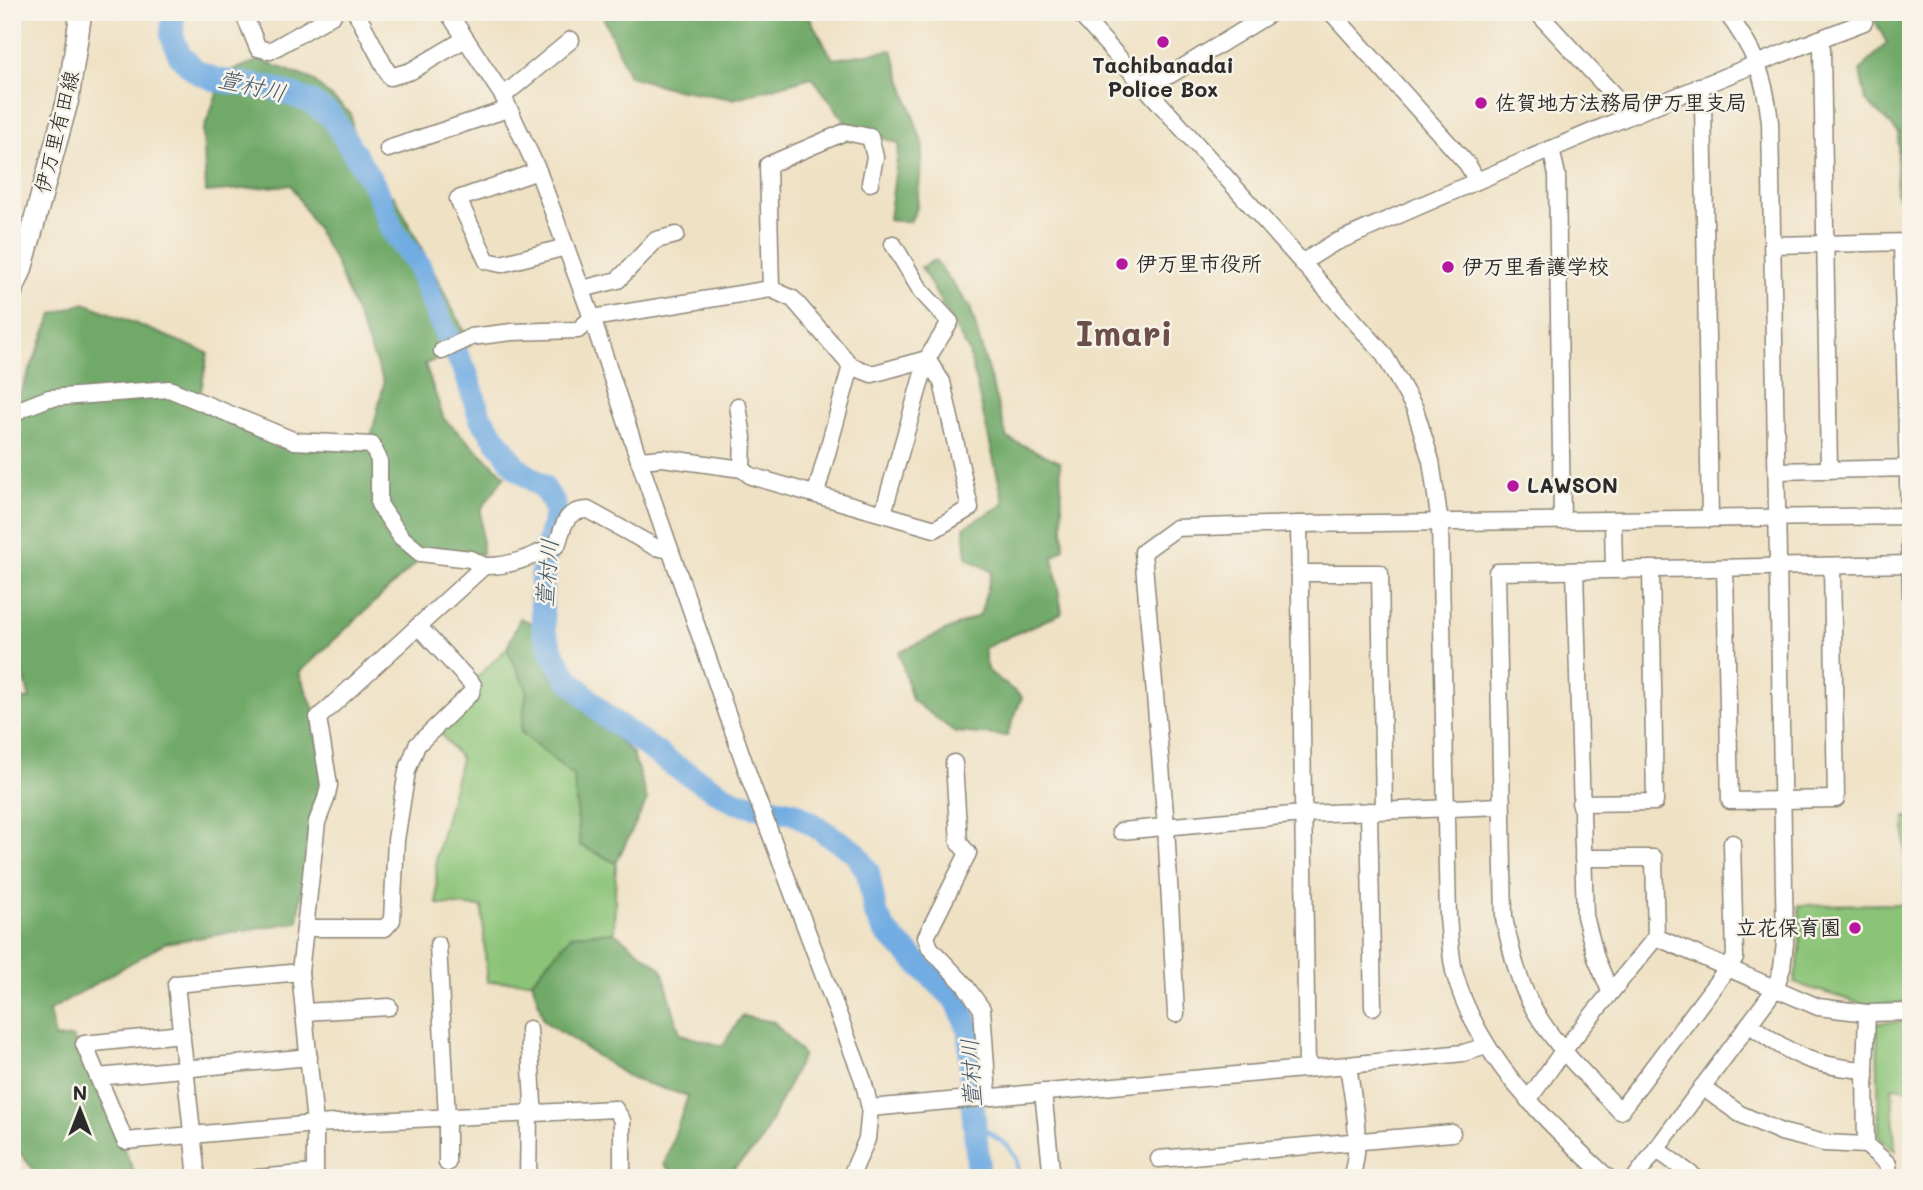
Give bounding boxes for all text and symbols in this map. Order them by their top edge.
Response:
marker: Tachibanadai Police Box [1155,34,1171,50]
place label: Tachibanadai Police Box [1092,51,1234,102]
water label: 萱村川 [215,63,289,107]
street label: 伊万里有田線 [27,67,84,196]
place label: 佐賀地方法務局伊万里支局 [1495,88,1747,115]
marker: 佐賀地方法務局伊万里支局 [1473,95,1489,111]
place label: 伊万里市役所 [1136,249,1262,276]
place label: 伊万里看護学校 [1462,252,1609,279]
marker: 伊万里市役所 [1114,256,1130,272]
marker: 伊万里看護学校 [1440,259,1456,275]
district label: Imari [1075,309,1173,355]
place label: LAWSON [1527,471,1618,498]
marker: LAWSON [1505,478,1521,494]
water label: 萱村川 [528,537,564,609]
place label: 立花保育園 [1736,913,1841,940]
marker: 立花保育園 [1847,920,1863,936]
water label: 萱村川 [953,1038,987,1108]
north arrow [46,1074,116,1144]
text: N [73,1080,87,1105]

